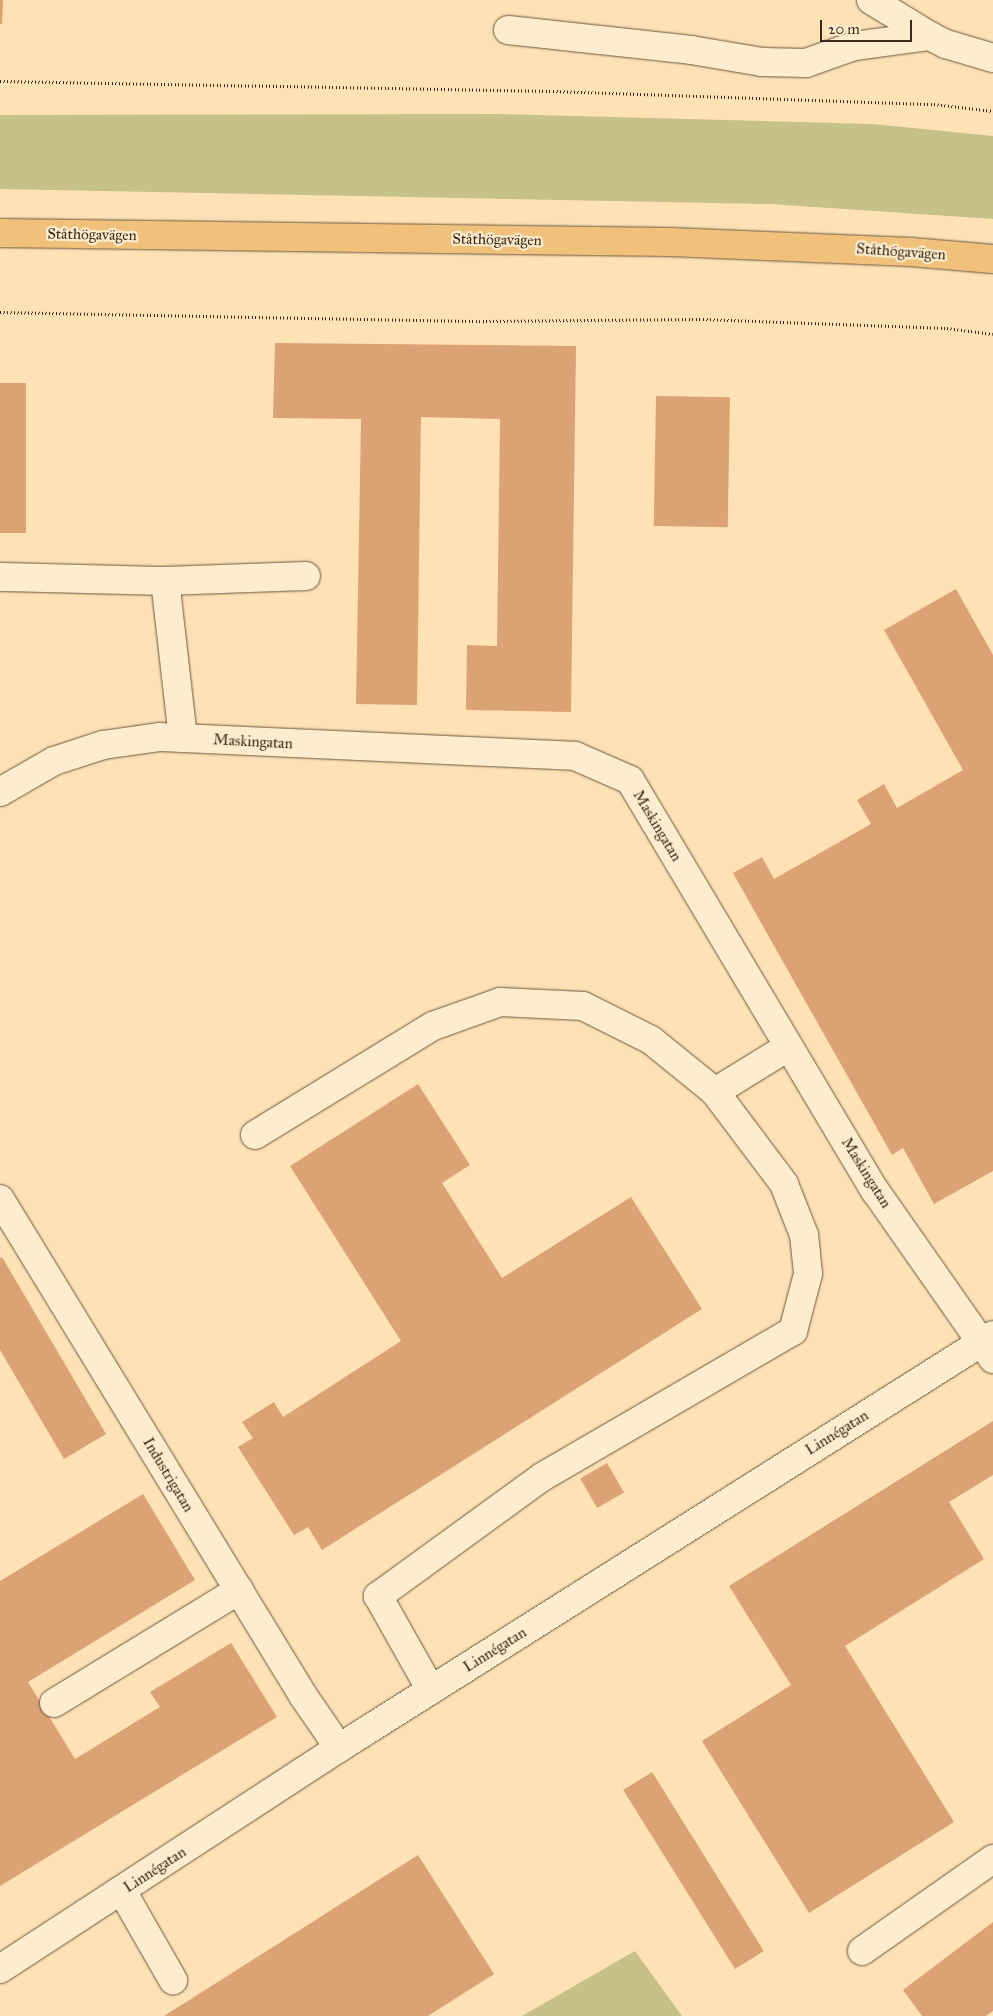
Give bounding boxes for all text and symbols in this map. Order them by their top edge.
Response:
scale bar [823,10,916,42]
text: 20 m [828,20,860,38]
street label: Ståthögavägen [47,225,137,245]
street label: Ståthögavägen [452,230,542,250]
street label: Ståthögavägen [856,240,946,264]
street label: Maskingatan [213,731,293,753]
street label: Maskingatan [629,787,685,865]
street label: Maskingatan [837,1135,895,1211]
street label: Linnégatan [802,1407,872,1459]
street label: Industrigatan [139,1434,197,1516]
street label: Linnégatan [460,1624,530,1676]
street label: Linnégatan [120,1843,190,1897]

